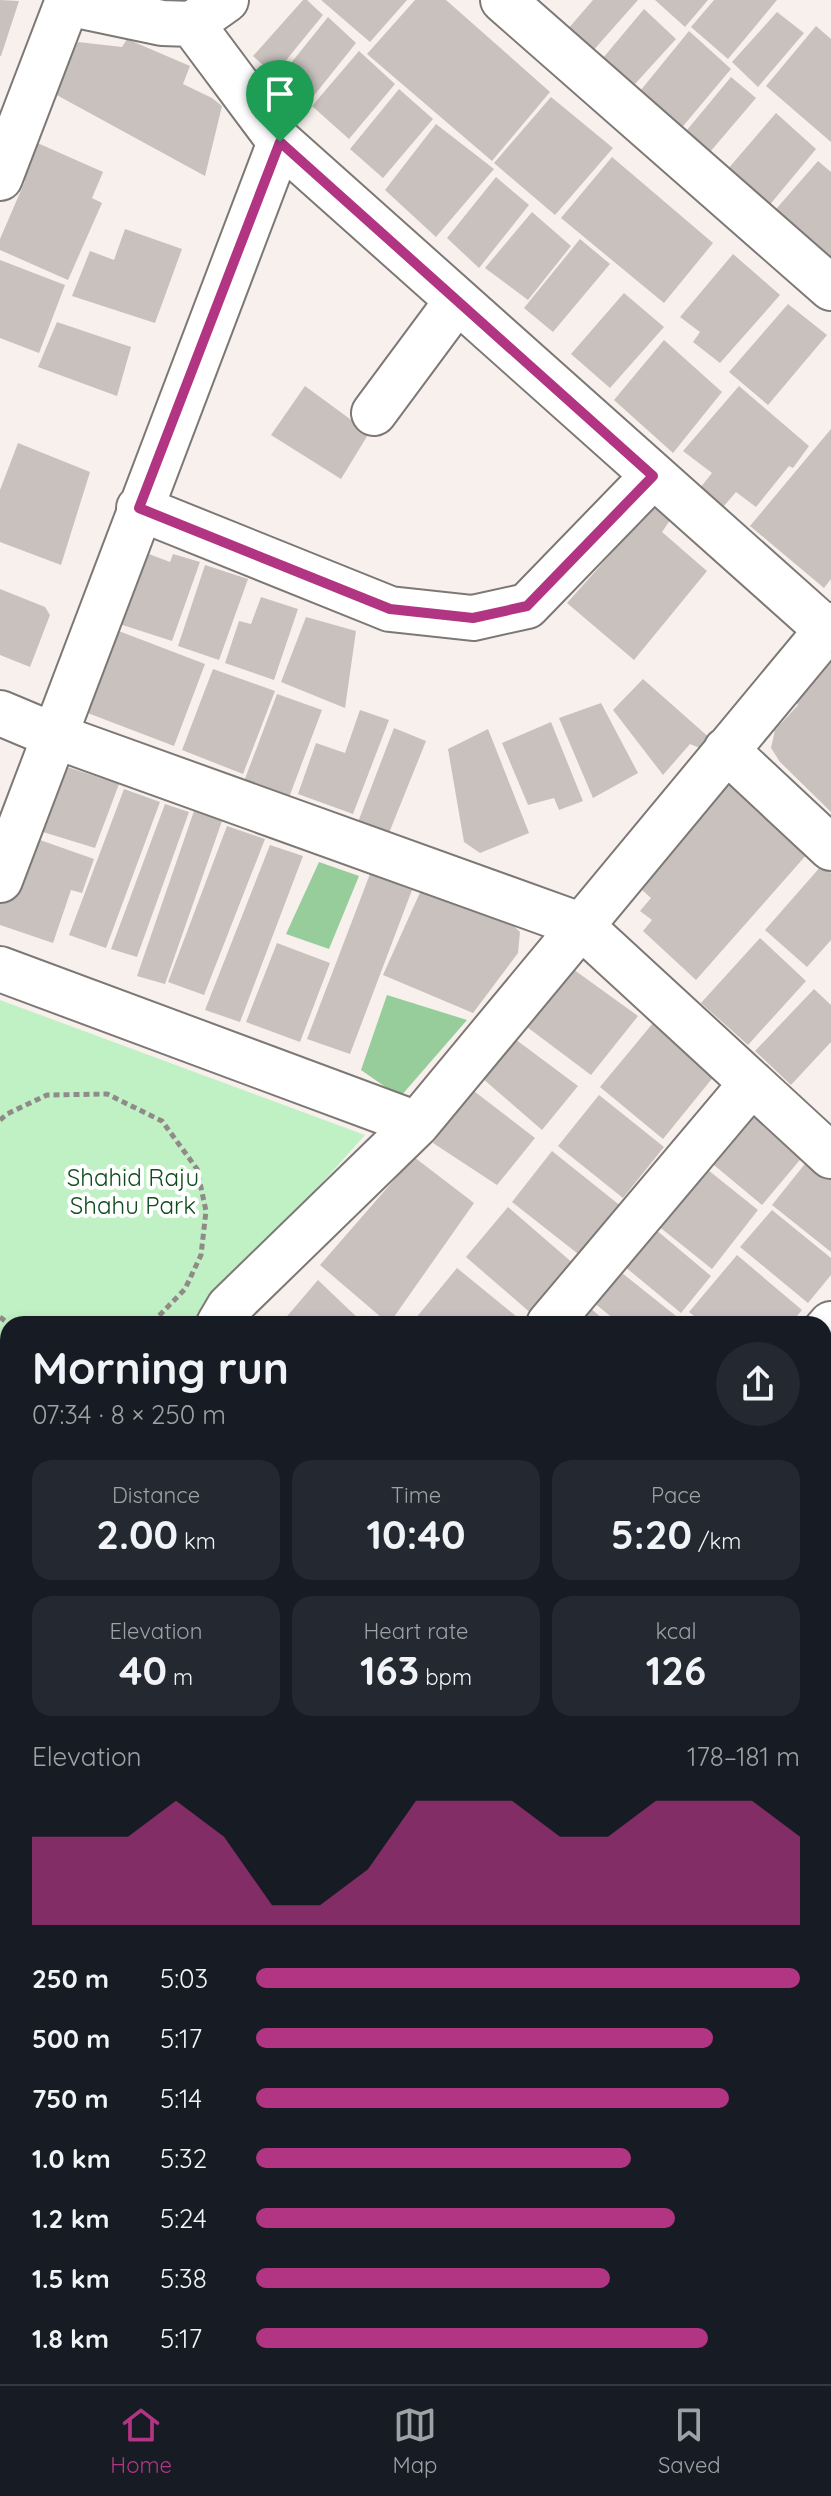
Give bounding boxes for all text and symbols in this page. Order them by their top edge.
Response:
pin [246,60,314,142]
icon: arrive [258,72,302,116]
park label: Shahid Raju Shahu Park [67,1162,199,1220]
text: Morning run [32,1340,289,1395]
button: share [716,1342,800,1426]
text: 07:34 · 8 × 250 m [32,1398,226,1431]
text: Distance [112,1481,200,1509]
text: Time [391,1481,441,1509]
text: Pace [651,1481,701,1509]
text: 2.00 [96,1509,178,1559]
text: 10:40 [366,1509,466,1559]
text: 5:20 [611,1509,692,1559]
text: km [178,1527,216,1555]
text: /km [692,1527,741,1555]
text: Elevation [110,1617,202,1645]
text: Heart rate [364,1617,468,1645]
text: kcal [655,1617,697,1645]
text: 40 [119,1645,167,1695]
text: 163 [360,1645,419,1695]
text: 126 [646,1645,706,1695]
text: m [167,1663,193,1691]
text: bpm [419,1663,472,1691]
text: Elevation [32,1740,142,1773]
text: 178–181 m [687,1740,800,1773]
text: 250 m [32,1962,109,1995]
text: 5:03 [160,1962,208,1995]
text: 500 m [32,2022,110,2055]
text: 5:17 [160,2022,202,2055]
text: 750 m [32,2082,108,2115]
text: 5:14 [160,2082,202,2115]
text: 1.0 km [32,2142,111,2175]
text: 5:32 [160,2142,207,2175]
text: 1.2 km [32,2202,109,2235]
text: 5:24 [160,2202,207,2235]
text: 1.5 km [32,2262,110,2295]
text: 5:38 [160,2262,207,2295]
text: 1.8 km [32,2322,109,2355]
text: 5:17 [160,2322,202,2355]
tab: Home [110,2403,172,2479]
tab: Map [393,2403,437,2479]
tab: Saved [658,2403,721,2479]

